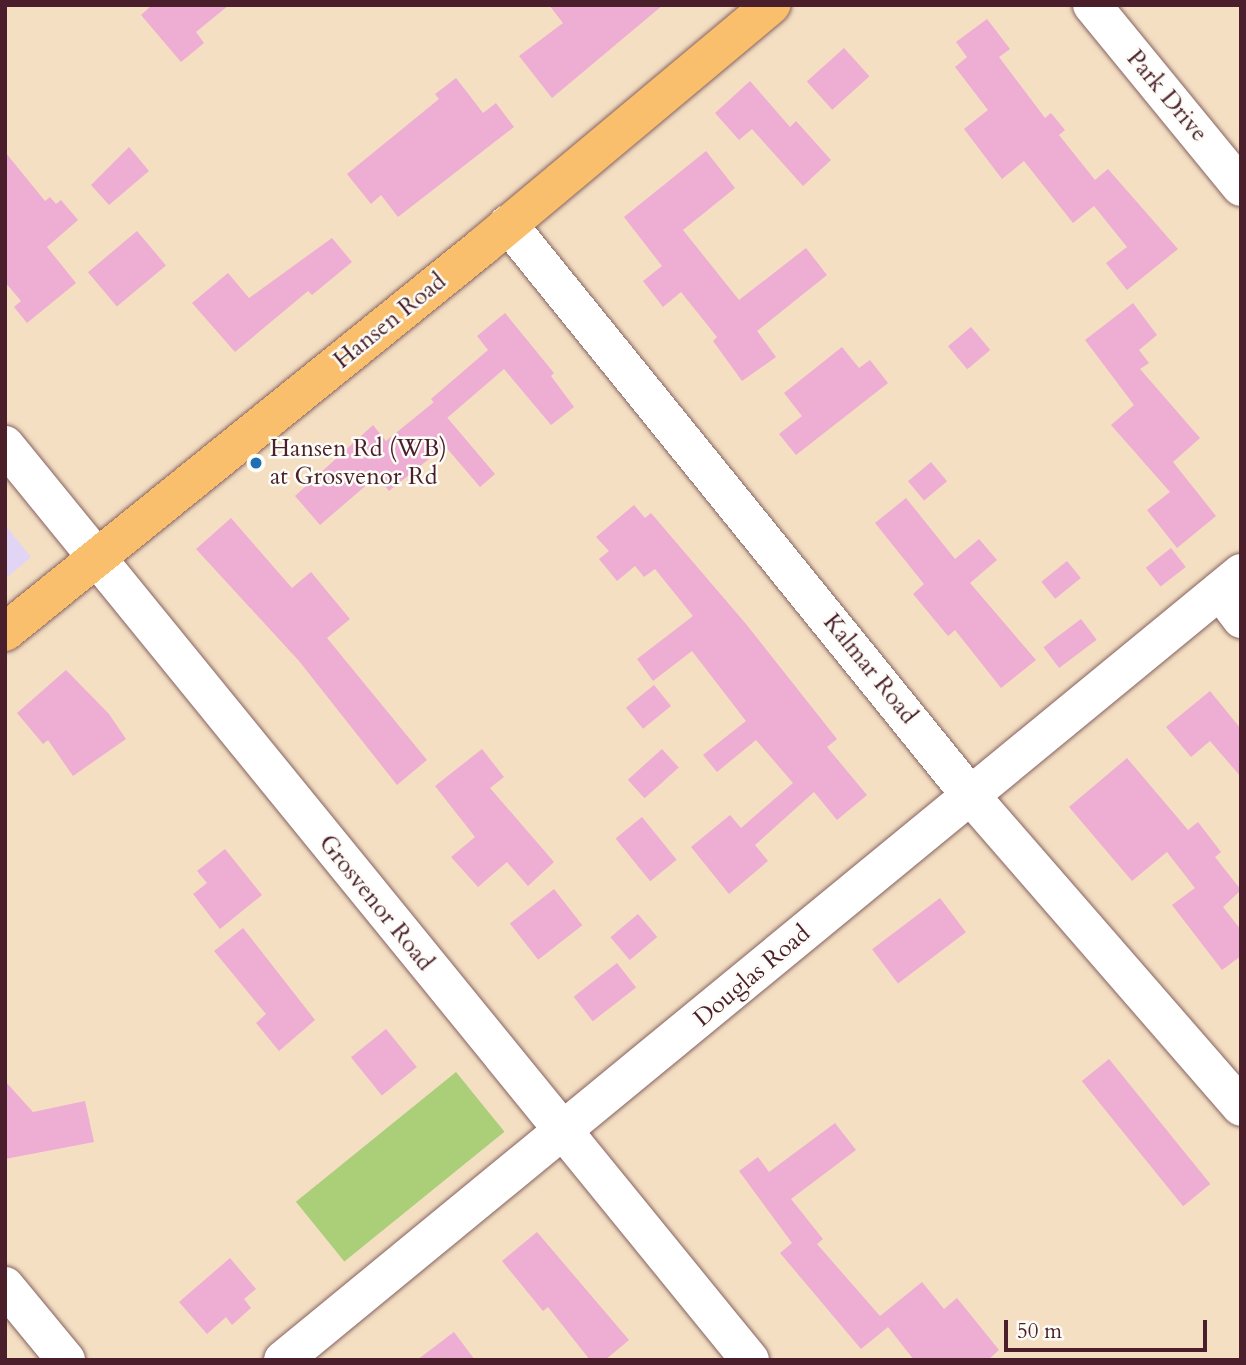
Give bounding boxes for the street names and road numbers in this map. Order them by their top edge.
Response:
street label: Park Drive [1120,44,1214,148]
street label: Hansen Road [328,267,452,375]
street label: Kalmar Road [817,608,923,730]
street label: Grosvenor Road [312,829,440,977]
street label: Douglas Road [688,919,816,1033]

